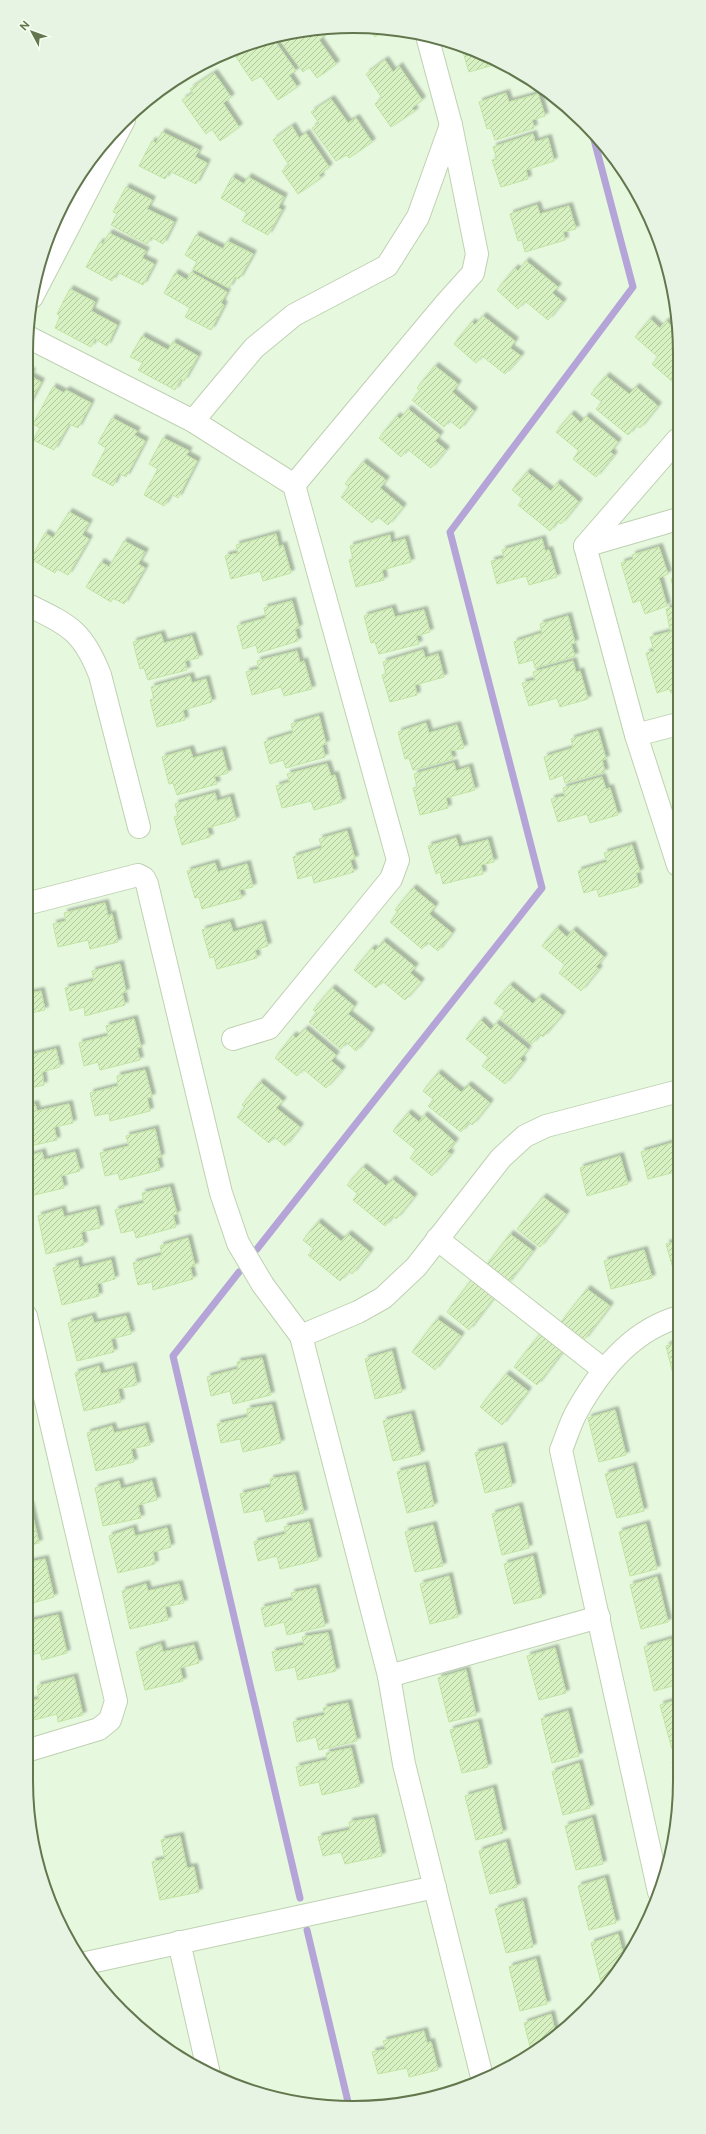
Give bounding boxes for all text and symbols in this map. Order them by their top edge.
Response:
north arrow [12,12,52,52]
text: N [17,18,32,33]

